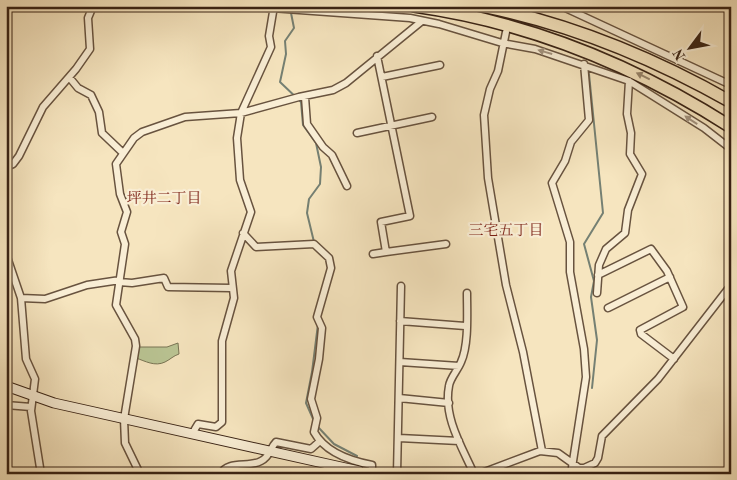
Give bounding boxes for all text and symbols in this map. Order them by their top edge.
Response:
north arrow [664,22,714,72]
text: N [671,46,689,63]
one-way arrow [537,48,553,56]
one-way arrow [636,72,650,80]
one-way arrow [685,115,698,125]
district label: 坪井二丁目 [126,190,202,207]
district label: 三宅五丁目 [468,222,544,239]

